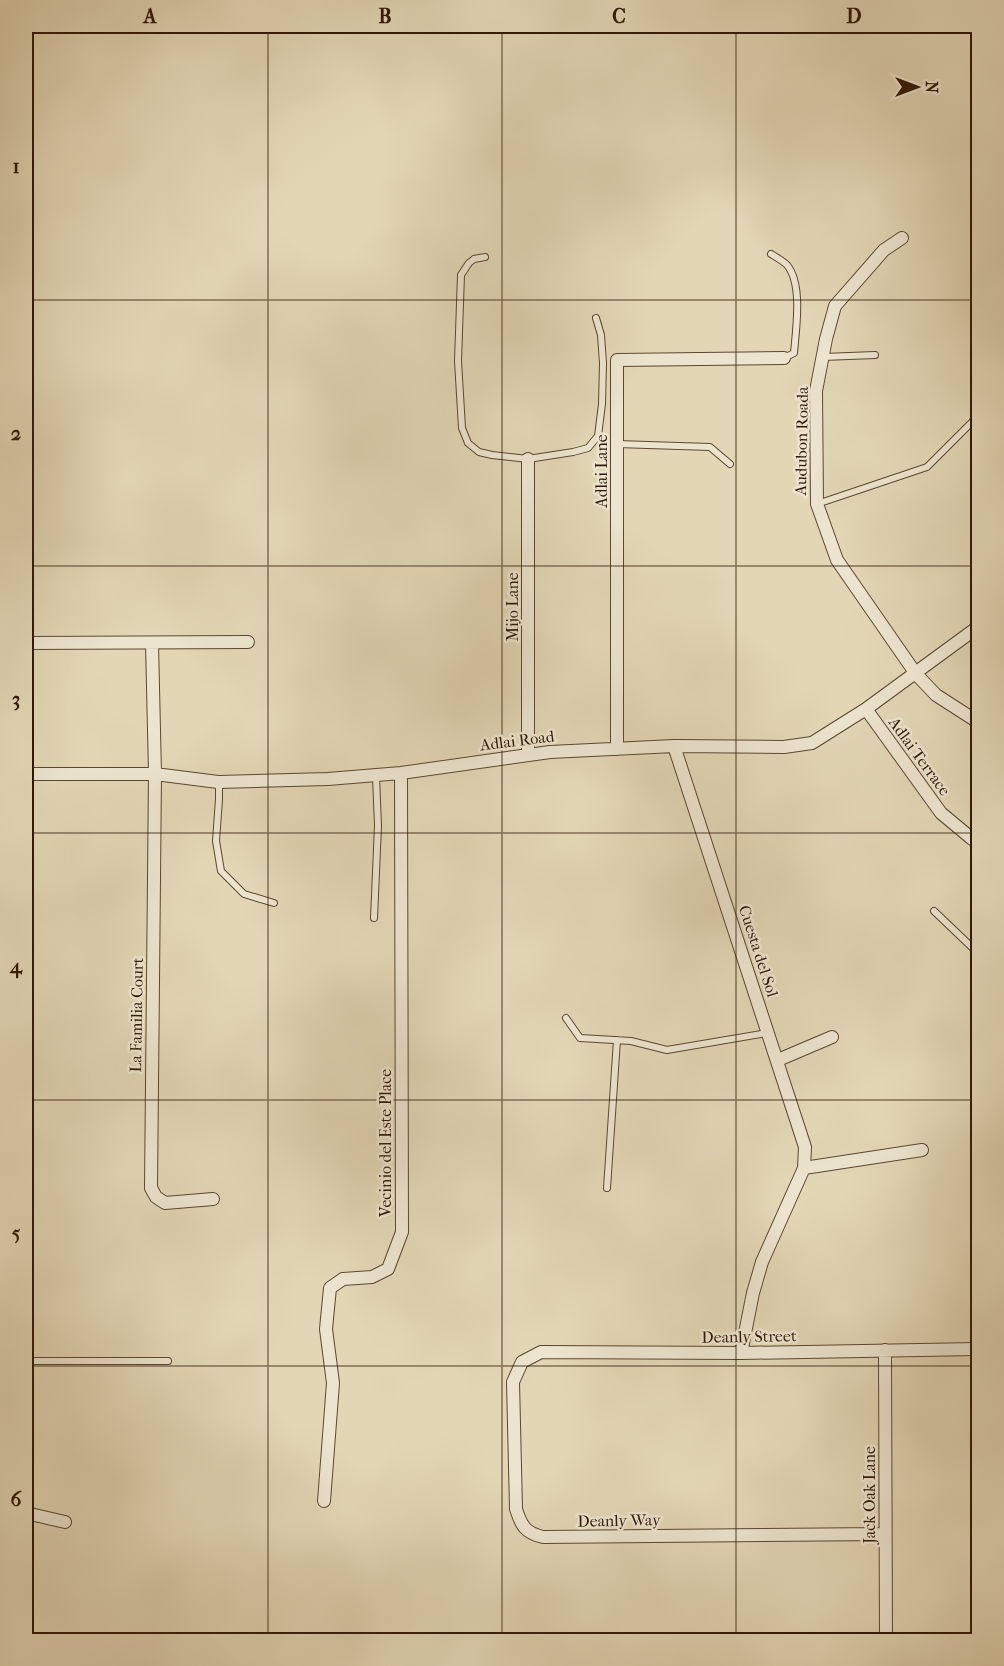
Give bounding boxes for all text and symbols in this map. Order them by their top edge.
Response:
text: A [142,5,158,28]
text: B [378,5,392,28]
text: C [612,5,626,28]
text: D [846,5,862,28]
north arrow [887,57,947,117]
text: N [922,81,941,94]
text: 1 [12,155,20,178]
street label: Audubon Roada [791,386,812,497]
text: 2 [11,422,21,445]
street label: Adlai Lane [592,434,611,509]
street label: Mijo Lane [503,572,522,642]
text: 3 [12,688,20,711]
street label: Adlai Terrace [884,713,954,799]
street label: Adlai Road [478,726,556,755]
street label: Cuesta del Sol [735,903,782,1000]
text: 4 [9,955,23,979]
street label: La Familia Court [126,957,147,1073]
street label: Vecinio del Este Place [376,1069,395,1218]
text: 5 [12,1222,21,1245]
street label: Deanly Street [701,1326,797,1347]
street label: Jack Oak Lane [860,1446,879,1546]
text: 6 [11,1488,23,1511]
street label: Deanly Way [577,1510,661,1531]

